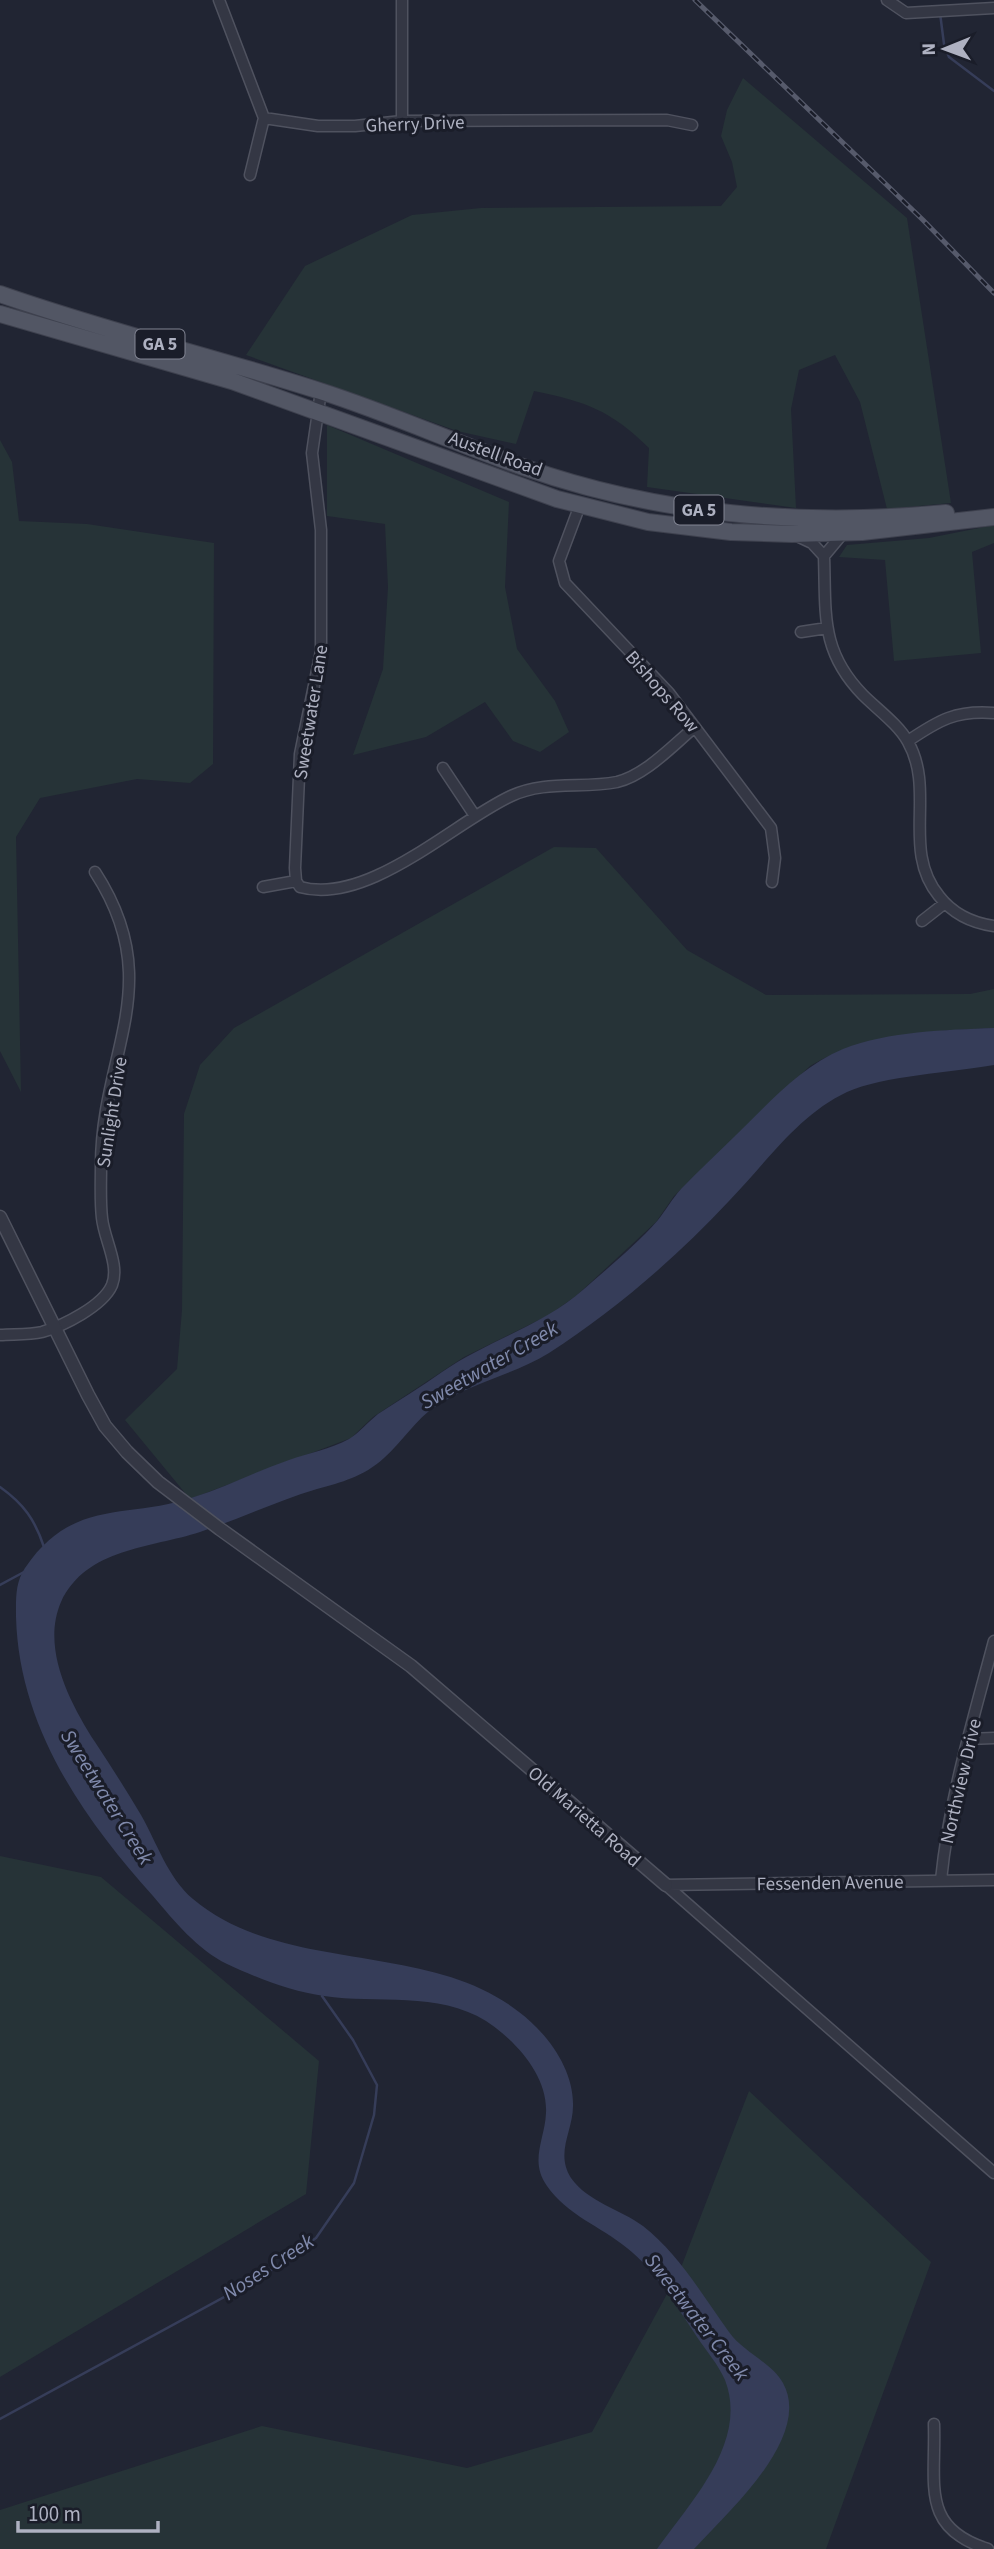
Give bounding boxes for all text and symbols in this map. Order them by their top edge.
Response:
north arrow [910,14,980,84]
text: N [916,43,943,56]
street label: Gherry Drive [365,109,465,140]
road number: GA 5 [136,330,184,358]
street label: Austell Road [445,425,546,484]
road number: GA 5 [674,496,724,524]
street label: Sweetwater Lane [287,643,335,782]
street label: Bishops Row [618,645,705,739]
street label: Sunlight Drive [90,1055,135,1170]
water label: Sweetwater Creek [414,1313,564,1417]
street label: Northview Drive [934,1716,989,1847]
water label: Sweetwater Creek [53,1723,161,1871]
street label: Old Marietta Road [522,1760,646,1874]
street label: Fessenden Avenue [756,1869,904,1898]
water label: Noses Creek [216,2226,320,2308]
water label: Sweetwater Creek [638,2247,757,2388]
scale bar [18,2490,158,2534]
text: 100 m [28,2499,81,2529]

